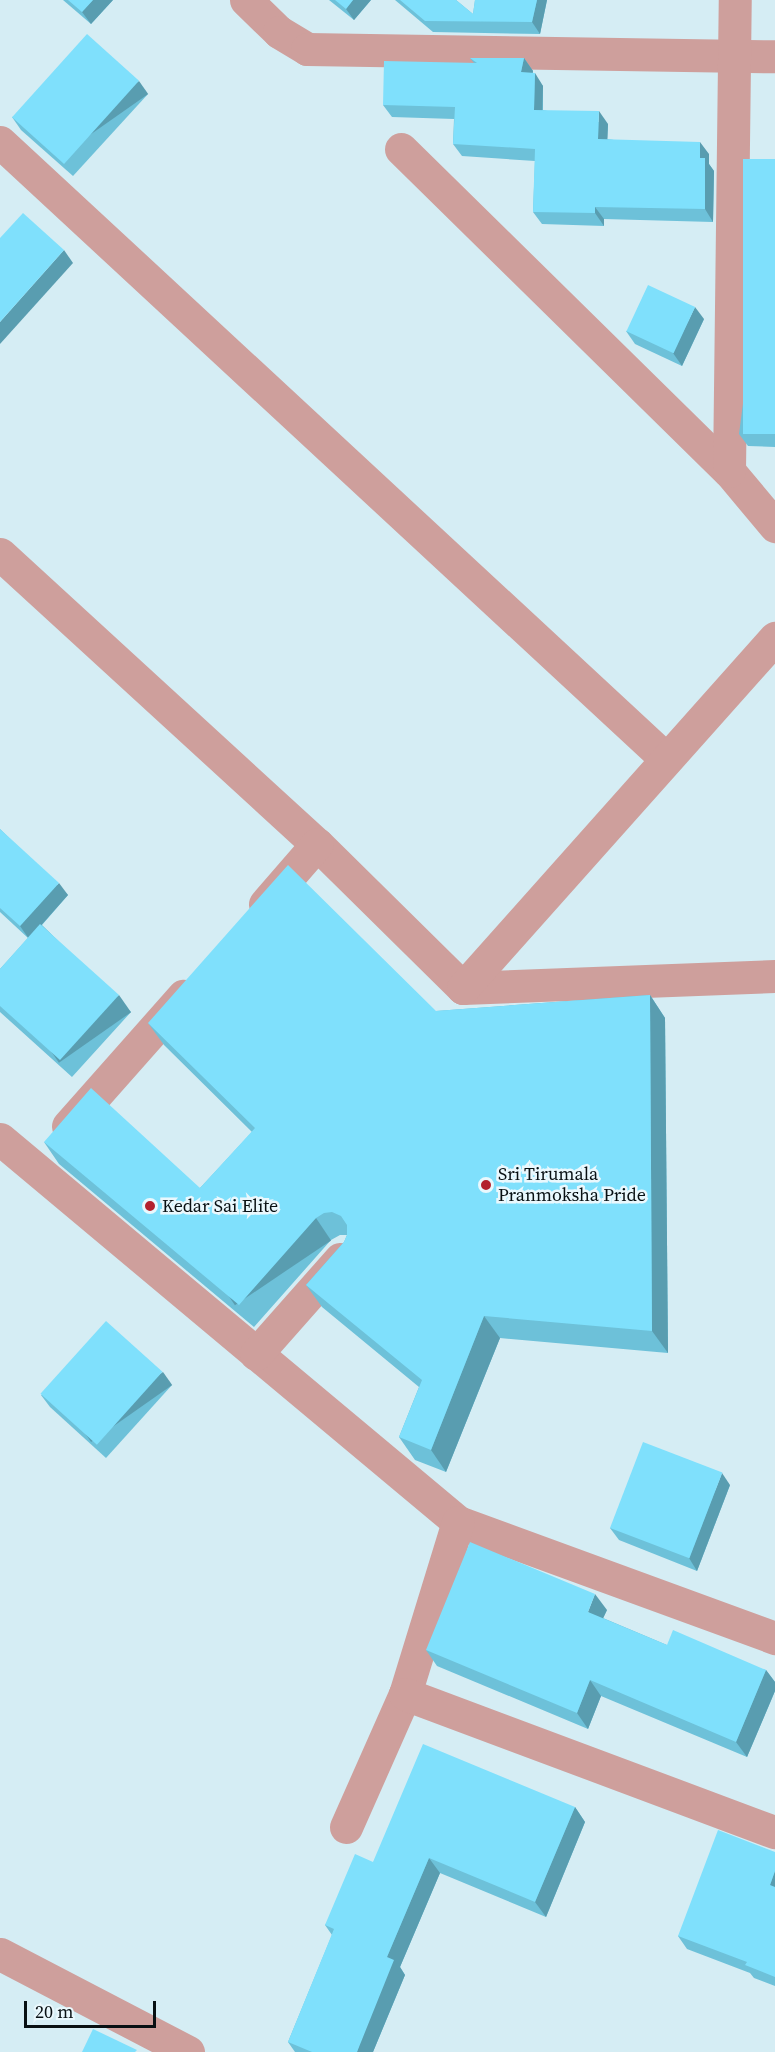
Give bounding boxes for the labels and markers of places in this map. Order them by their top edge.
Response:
place label: Sri Tirumala Pranmoksha Pride [498,1164,646,1206]
marker: Sri Tirumala Pranmoksha Pride [479,1178,493,1192]
place label: Kedar Sai Elite [162,1195,278,1217]
marker: Kedar Sai Elite [143,1199,157,1213]

